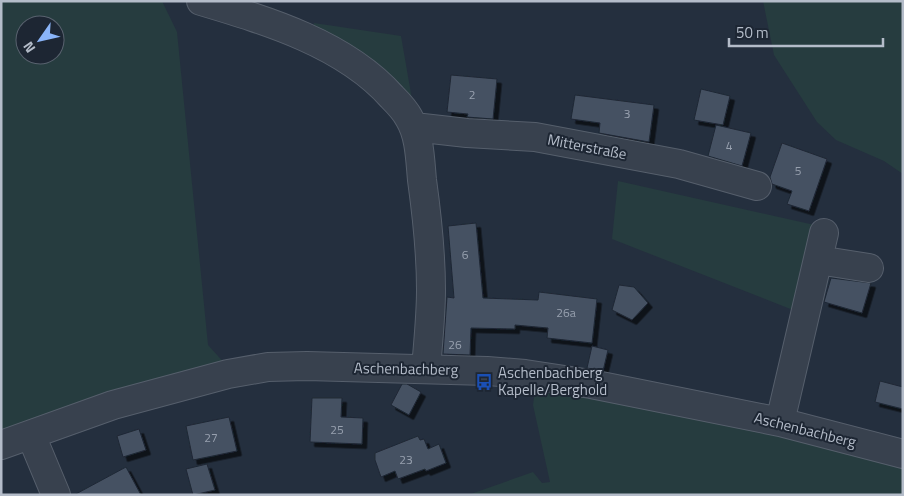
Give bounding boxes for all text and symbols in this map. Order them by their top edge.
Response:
north arrow [15,15,65,65]
scale bar [729,15,883,47]
text: 50 m [736,21,769,44]
text: N [17,38,40,57]
house number: 2 [469,85,475,104]
house number: 3 [624,104,630,123]
street label: Mitterstraße [545,128,629,165]
house number: 4 [726,136,733,155]
house number: 5 [795,161,802,180]
house number: 6 [462,245,469,264]
house number: 26a [556,303,576,322]
house number: 26 [448,335,462,354]
street label: Aschenbachberg [354,356,459,381]
place label: Aschenbachberg Kapelle/Berghold [498,361,607,401]
bus stop icon: Aschenbachberg Kapelle/Berghold [474,372,494,392]
street label: Aschenbachberg [752,406,859,453]
house number: 25 [330,420,344,439]
house number: 27 [204,428,218,447]
house number: 23 [399,450,413,469]

